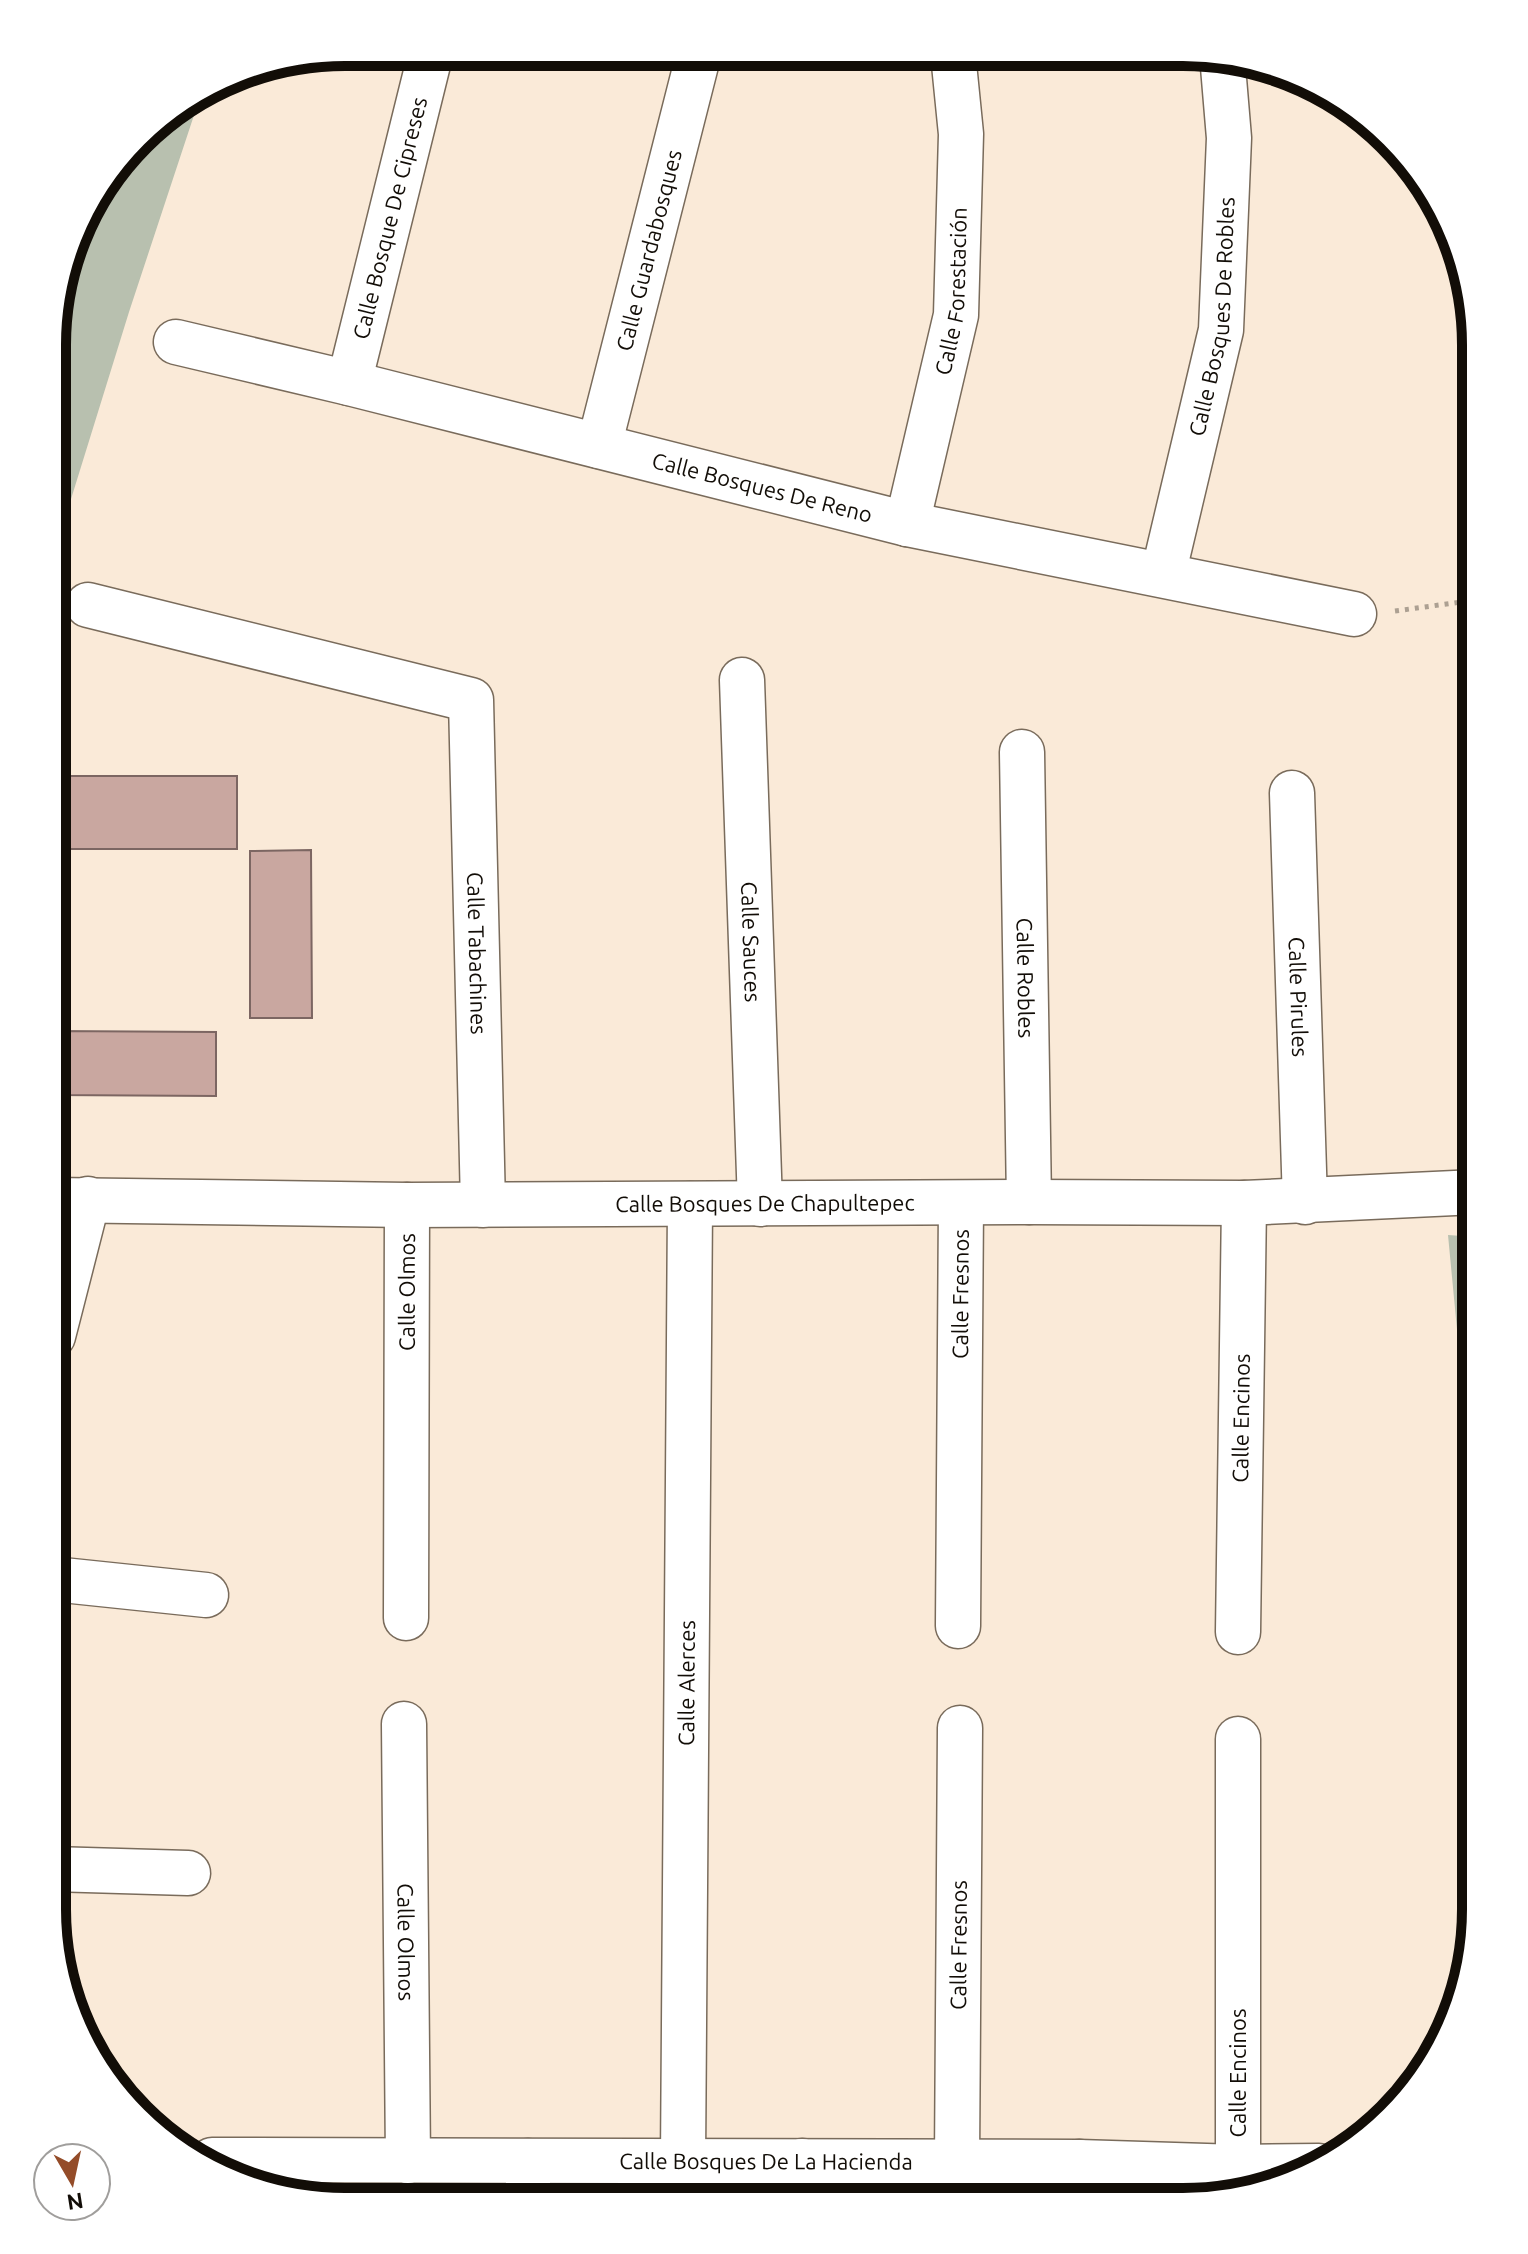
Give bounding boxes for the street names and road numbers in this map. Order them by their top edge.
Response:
street label: Calle Bosque De Cipreses [347,94,431,342]
street label: Calle Guardabosques [611,147,686,354]
street label: Calle Bosques De Robles [1183,196,1239,439]
street label: Calle Forestación [929,207,971,377]
street label: Calle Bosques De Reno [650,447,875,527]
street label: Calle Tabachines [463,872,492,1035]
street label: Calle Sauces [737,881,766,1003]
street label: Calle Robles [1013,918,1039,1038]
street label: Calle Pirules [1285,936,1313,1057]
street label: Calle Bosques De Chapultepec [615,1190,915,1216]
street label: Calle Fresnos [947,1229,973,1359]
street label: Calle Olmos [394,1233,419,1351]
street label: Calle Encinos [1227,1353,1254,1483]
street label: Calle Alerces [673,1620,699,1746]
street label: Calle Fresnos [945,1880,971,2010]
street label: Calle Olmos [393,1883,420,2001]
street label: Calle Encinos [1225,2009,1250,2138]
street label: Calle Bosques De La Hacienda [619,2148,913,2174]

